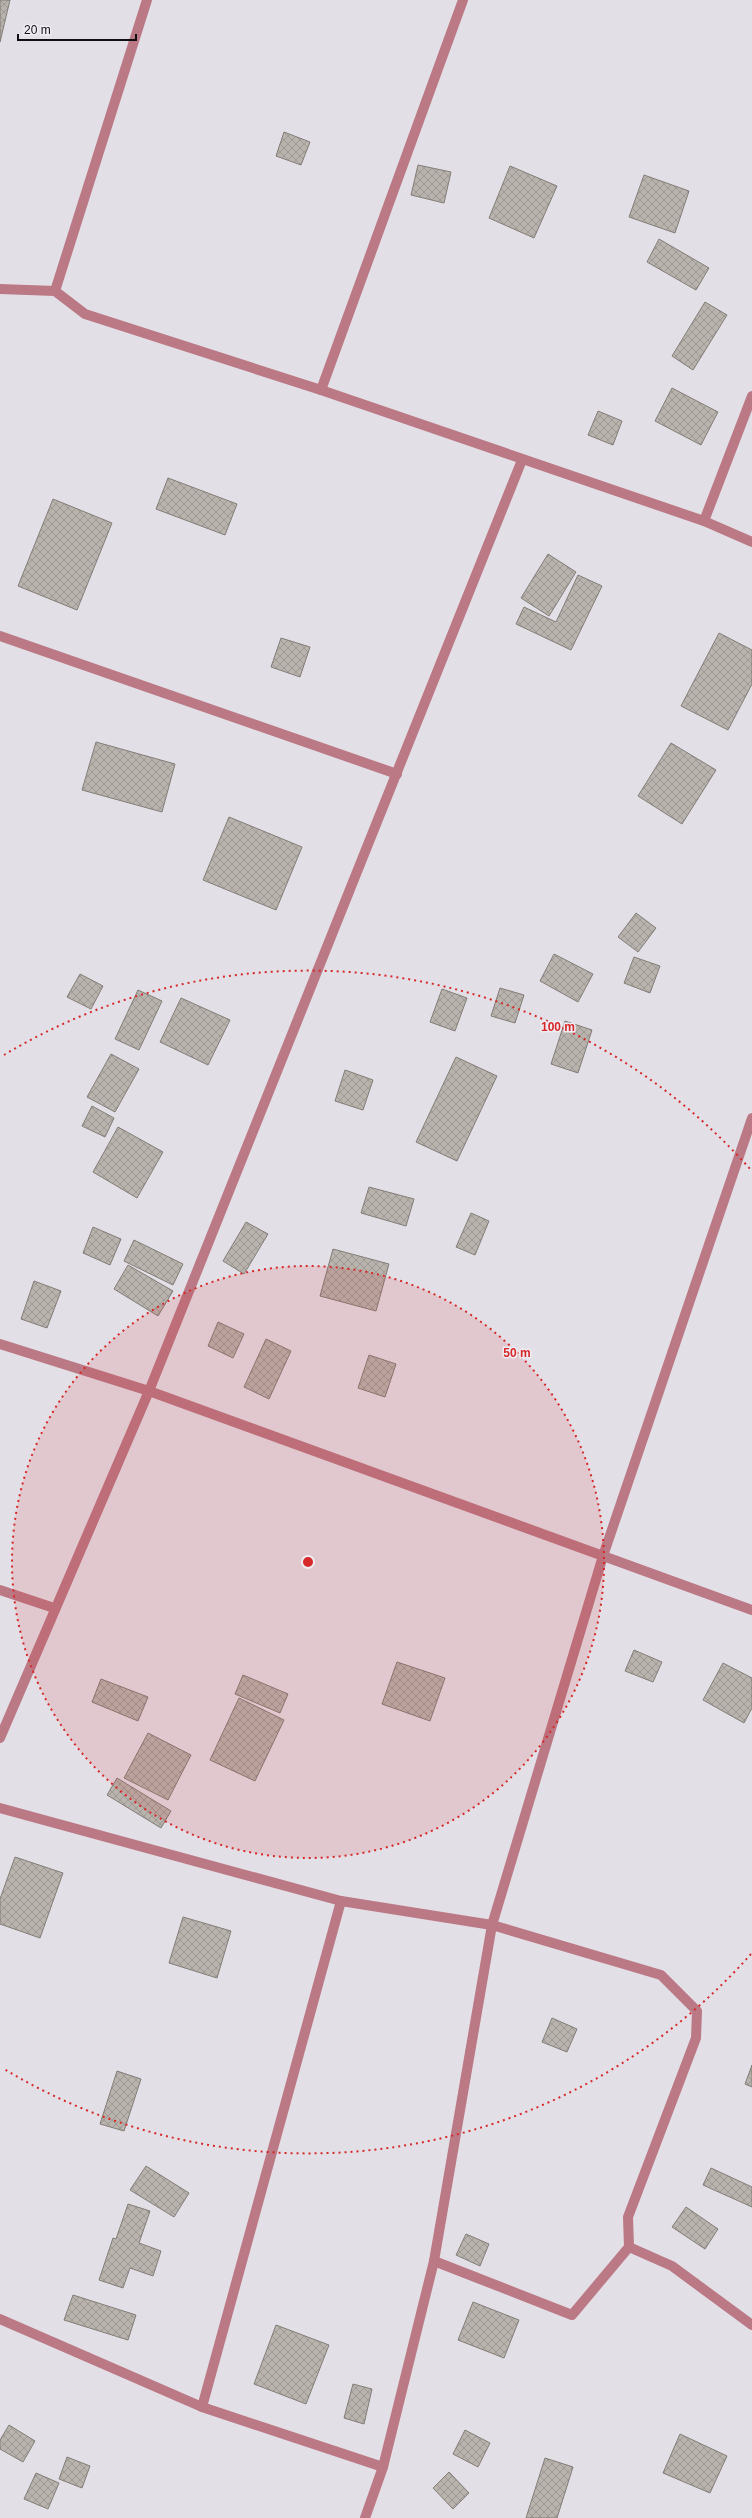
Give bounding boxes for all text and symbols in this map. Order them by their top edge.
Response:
scale bar [18,16,136,42]
text: 20 m [24,23,51,37]
text: 100 m [541,1020,575,1034]
text: 50 m [503,1346,531,1360]
centre of rings [301,1555,315,1569]

